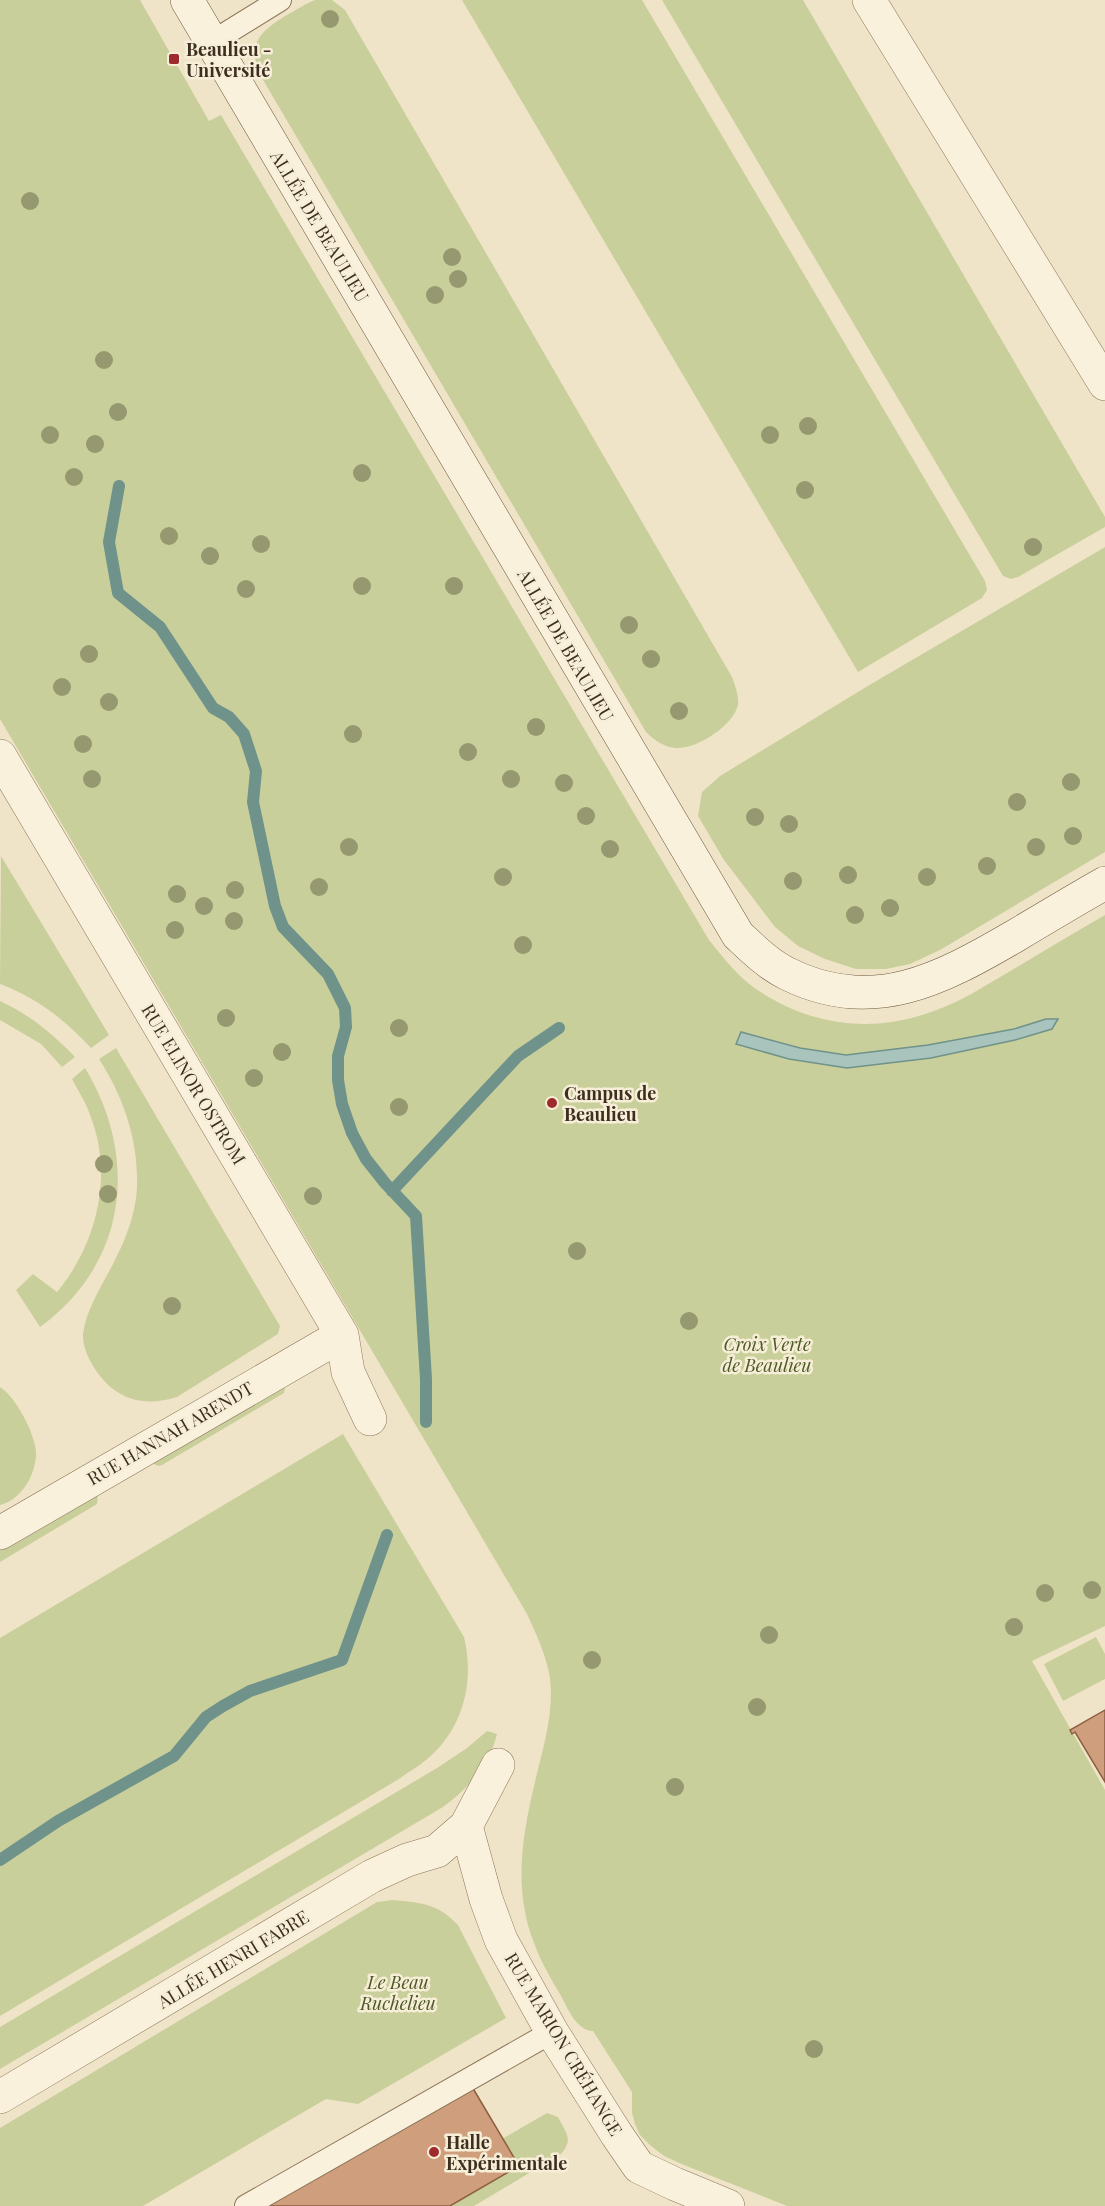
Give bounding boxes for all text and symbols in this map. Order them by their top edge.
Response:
place label: Beaulieu - Université [186,37,272,82]
marker: Beaulieu - Université [167,52,181,66]
street label: ALLÉE DE BEAULIEU [265,145,375,306]
street label: ALLÉE DE BEAULIEU [512,563,620,726]
street label: RUE ELINOR OSTROM [136,999,252,1169]
place label: Campus de Beaulieu [564,1081,656,1126]
marker: Campus de Beaulieu [545,1096,559,1110]
park label: Croix Verte de Beaulieu [722,1332,812,1377]
street label: RUE HANNAH ARENDT [83,1376,257,1490]
street label: ALLÉE HENRI FABRE [152,1904,313,2014]
street label: RUE MARION CRÉHANGE [500,1948,628,2140]
park label: Le Beau Ruchelieu [359,1970,436,2015]
place label: Halle Expérimentale [446,2130,567,2175]
marker: Halle Expérimentale [427,2145,441,2159]

